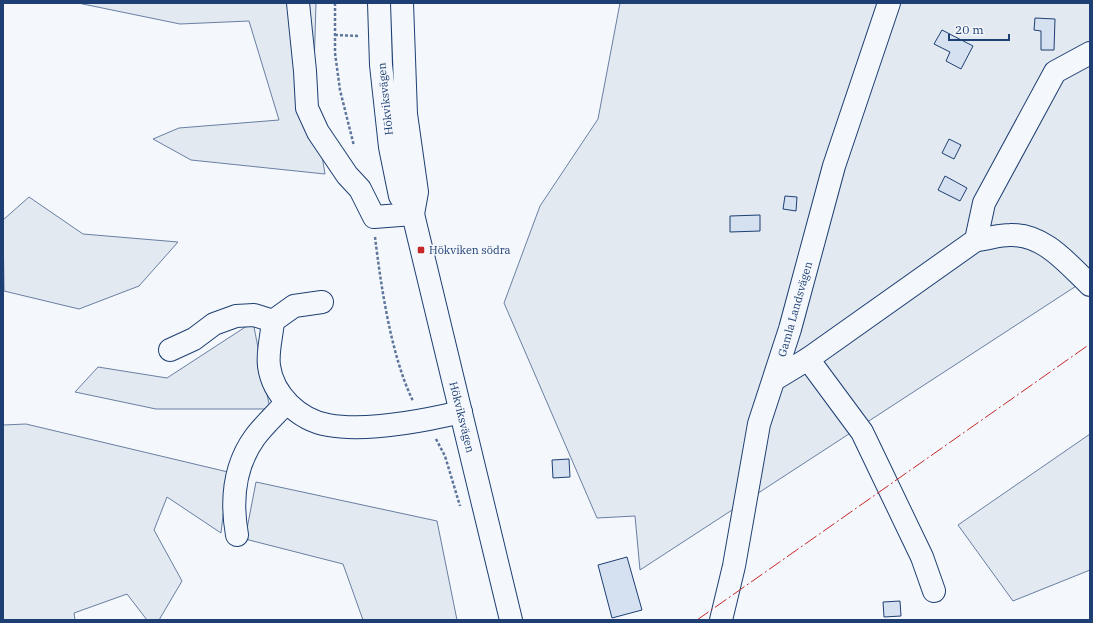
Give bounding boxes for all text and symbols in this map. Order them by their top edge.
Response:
scale bar [949,16,1009,42]
text: 20 m [955,22,984,37]
street label: Hökviksvägen [374,62,396,136]
place label: Hökviken södra [429,243,511,257]
marker: Hökviken södra [416,245,426,255]
street label: Gamla Landsvägen [775,260,815,358]
street label: Hökviksvägen [446,380,478,454]

